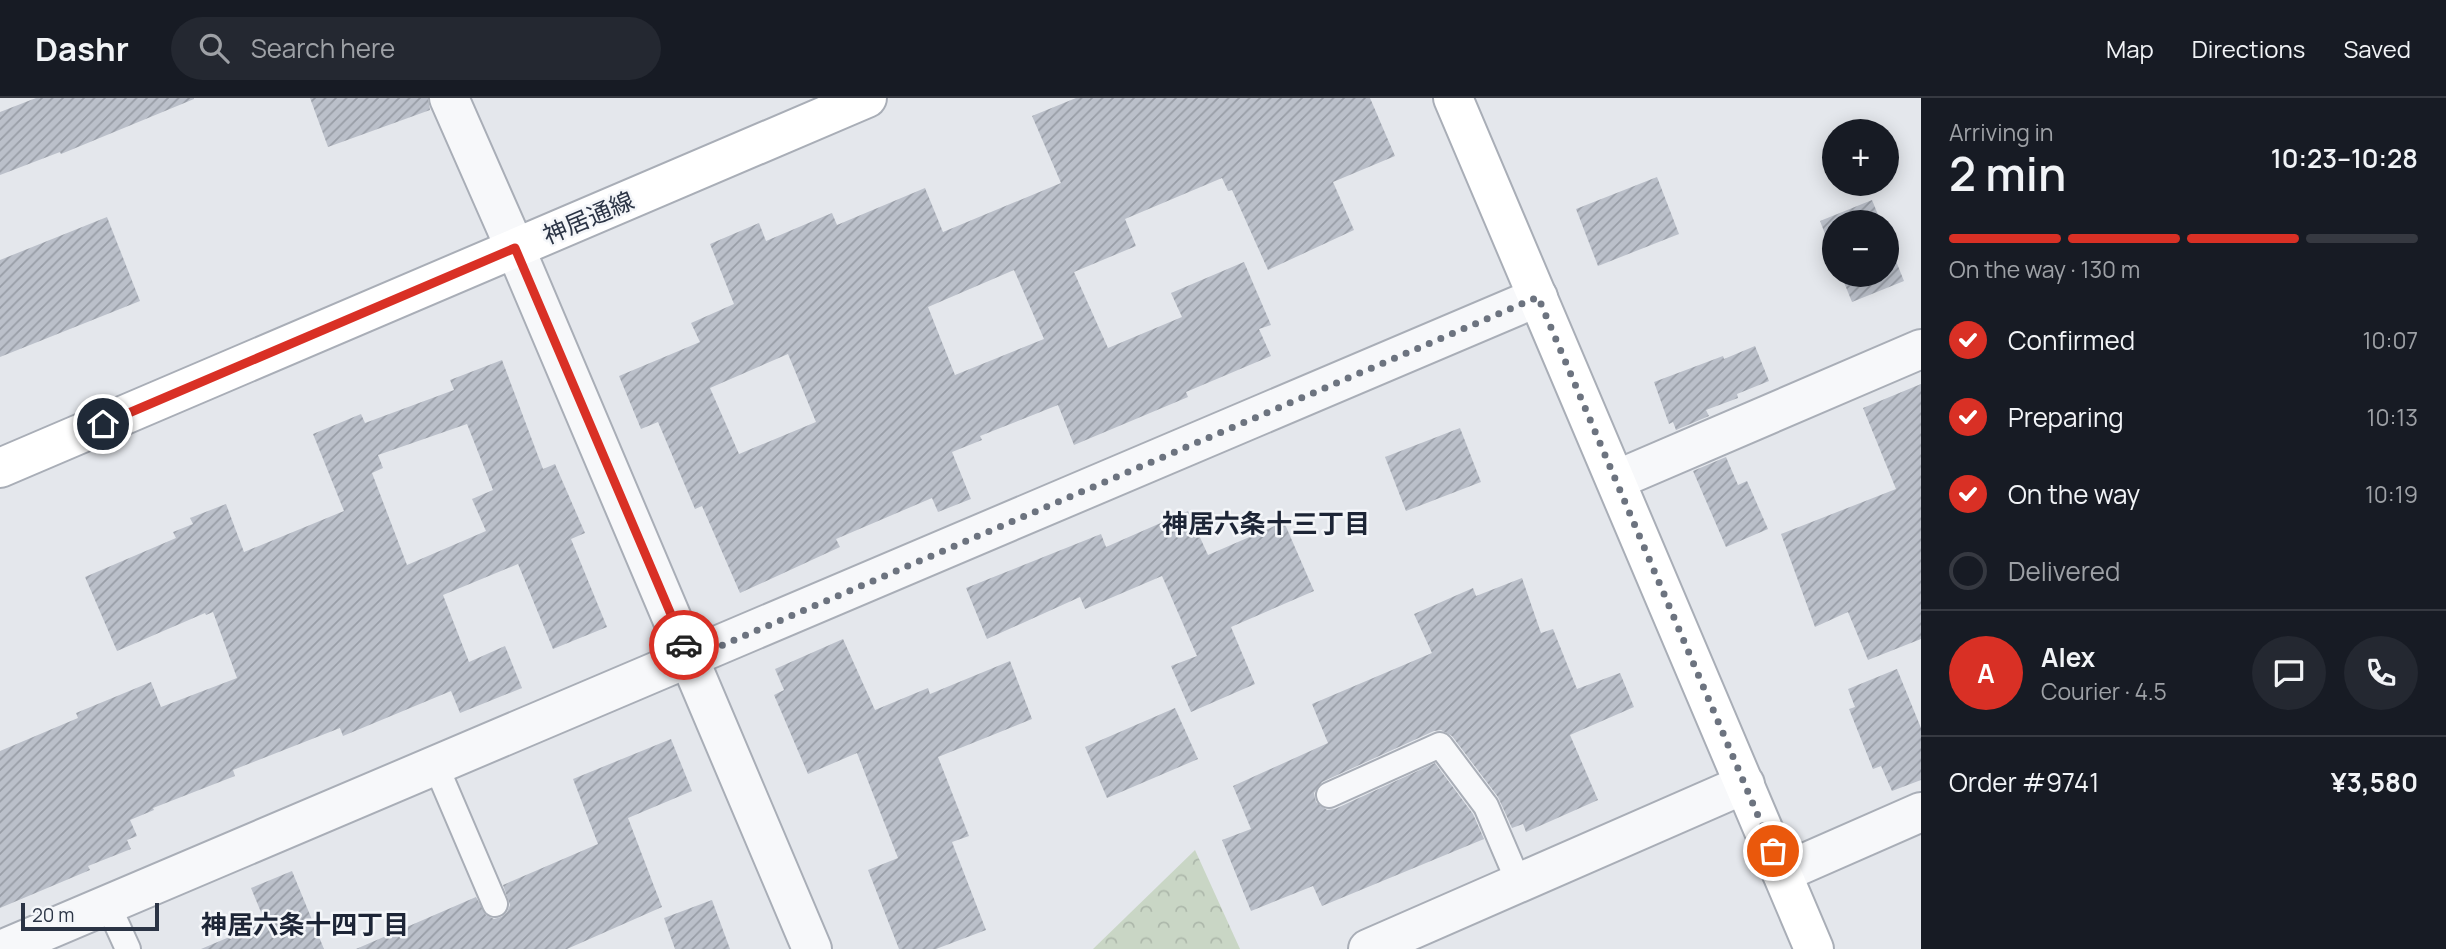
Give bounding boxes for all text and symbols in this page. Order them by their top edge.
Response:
search box [171,17,661,80]
text: Dashr [35,26,129,71]
icon: search [195,29,233,67]
text: Search here [251,30,395,66]
text: Map [2106,32,2154,65]
text: Directions [2192,32,2305,65]
text: Saved [2343,32,2411,65]
text: Arriving in [1949,116,2054,148]
map controls [1822,119,1899,287]
button: + [1822,119,1899,196]
text: 10:23–10:28 [2271,140,2418,176]
text: 2 min [1949,142,2066,205]
street label: 神居通線 [537,183,639,251]
button: − [1822,210,1899,287]
text: On the way · 130 m [1949,253,2140,285]
icon: check [1949,321,1987,359]
text: Confirmed [2008,322,2135,358]
text: 10:07 [2363,324,2418,356]
pin [73,394,133,454]
icon: check [1949,398,1987,436]
text: Preparing [2008,399,2124,435]
text: 10:13 [2366,401,2418,433]
icon: home [84,405,122,443]
icon: check [1949,475,1987,513]
text: On the way [2008,476,2140,512]
text: 10:19 [2365,478,2418,510]
district label: 神居六条十三丁目 [1162,505,1370,541]
text: Delivered [2008,553,2120,589]
courier [649,610,719,680]
icon: car [665,626,703,664]
button: chat [2252,636,2326,710]
button: phone [2344,636,2418,710]
text: Alex [2041,639,2095,675]
text: A [1977,655,1995,691]
text: Courier · 4.5 [2041,675,2167,707]
text: Order #9741 [1949,764,2099,800]
text: ¥3,580 [2331,764,2418,800]
pin [1743,821,1803,881]
icon: bag [1754,832,1792,870]
scale bar [21,900,159,932]
text: 20 m [32,902,74,928]
district label: 神居六条十四丁目 [201,906,409,942]

